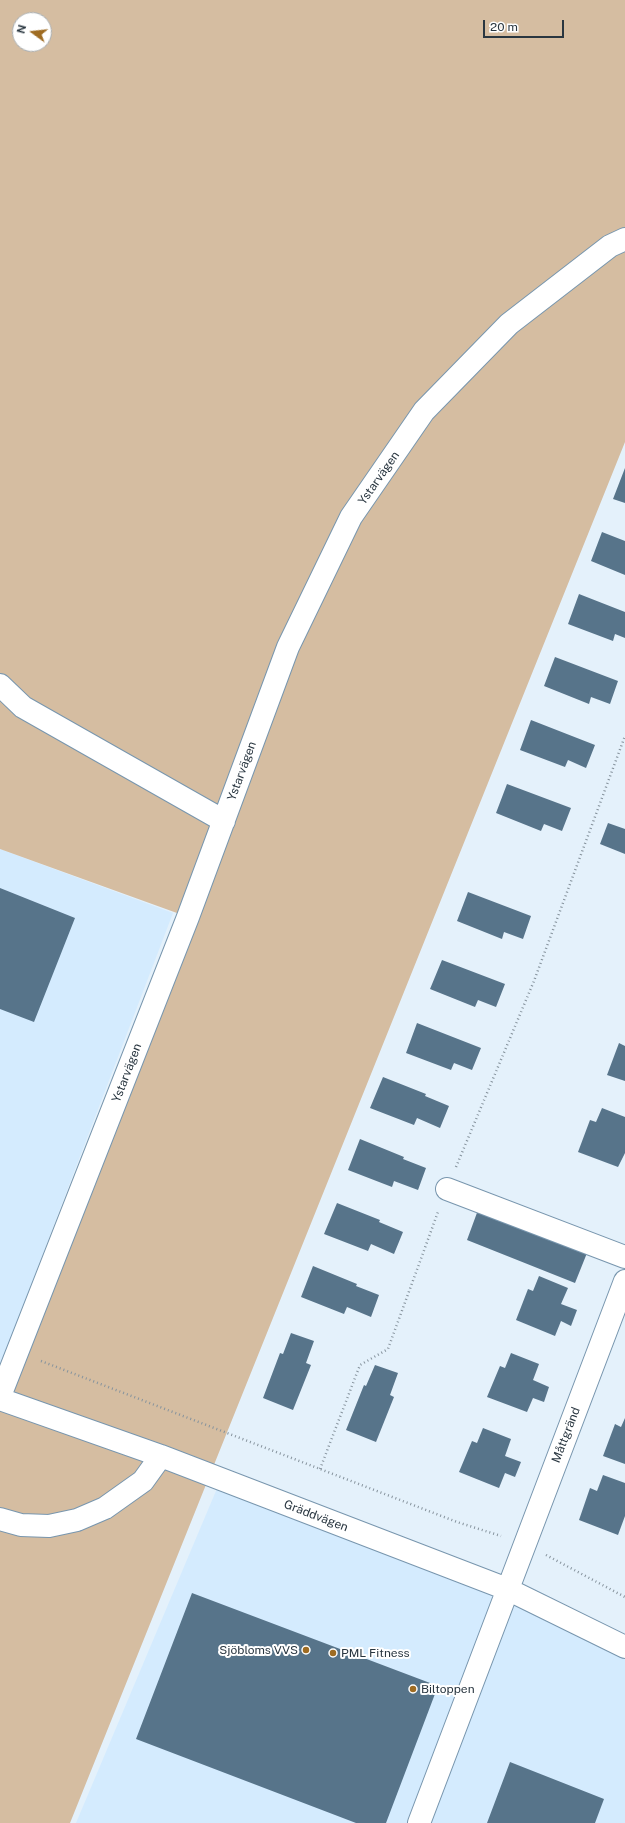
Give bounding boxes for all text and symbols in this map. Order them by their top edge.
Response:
north arrow [12,12,52,52]
scale bar [485,12,566,38]
text: 20 m [490,20,518,34]
text: N [14,23,28,35]
street label: Ystarvägen [355,448,403,508]
street label: Ystarvägen [225,739,259,803]
street label: Ystarvägen [109,1041,145,1105]
street label: Måttgränd [549,1405,583,1465]
street label: Gräddvägen [282,1497,350,1535]
place label: Sjöbloms VVS [219,1643,298,1657]
marker: Sjöbloms VVS [301,1645,311,1655]
place label: PML Fitness [341,1646,410,1660]
marker: PML Fitness [328,1648,338,1658]
place label: Biltoppen [421,1682,475,1696]
marker: Biltoppen [408,1684,418,1694]

